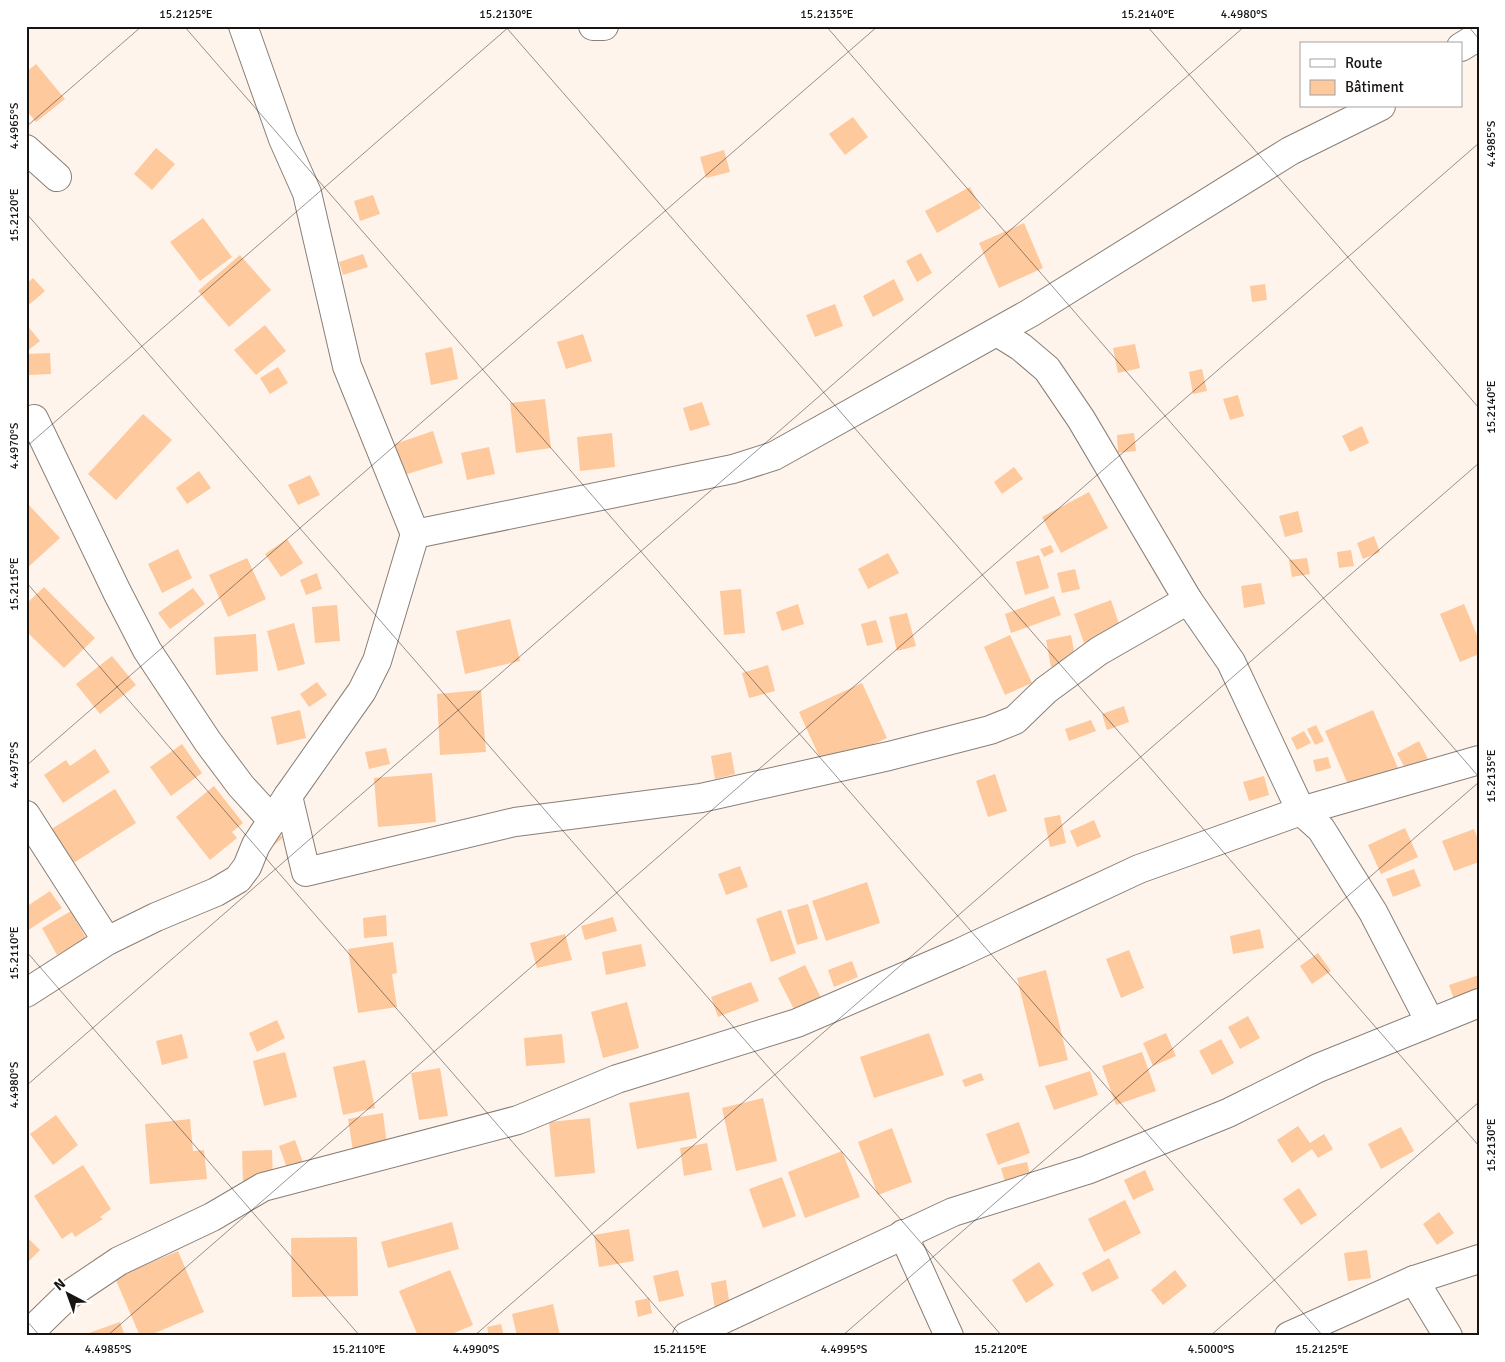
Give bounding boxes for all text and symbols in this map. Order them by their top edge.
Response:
text: 15.2125°E [159,7,213,22]
text: 15.2130°E [479,7,533,22]
text: 15.2135°E [800,7,854,22]
text: 15.2140°E [1121,7,1175,22]
text: 4.4980°S [1221,7,1268,22]
legend [1300,42,1462,108]
text: Route [1345,54,1382,72]
text: Bâtiment [1345,78,1404,96]
text: 4.4965°S [7,102,22,149]
text: 4.4985°S [1484,120,1499,167]
text: 15.2120°E [7,188,22,242]
text: 15.2140°E [1484,380,1499,434]
text: 4.4970°S [7,422,22,469]
text: 15.2115°E [7,557,22,611]
text: 4.4975°S [7,741,22,788]
text: 15.2135°E [1484,749,1499,803]
text: 15.2110°E [7,926,22,980]
text: 4.4980°S [7,1061,22,1108]
text: 15.2130°E [1484,1118,1499,1172]
north arrow [42,1270,92,1320]
text: N [51,1275,69,1294]
text: 4.4985°S [85,1342,132,1357]
text: 15.2110°E [332,1342,386,1357]
text: 4.4990°S [453,1342,500,1357]
text: 15.2115°E [653,1342,707,1357]
text: 4.4995°S [821,1342,868,1357]
text: 15.2120°E [974,1342,1028,1357]
text: 4.5000°S [1188,1342,1235,1357]
text: 15.2125°E [1295,1342,1349,1357]

